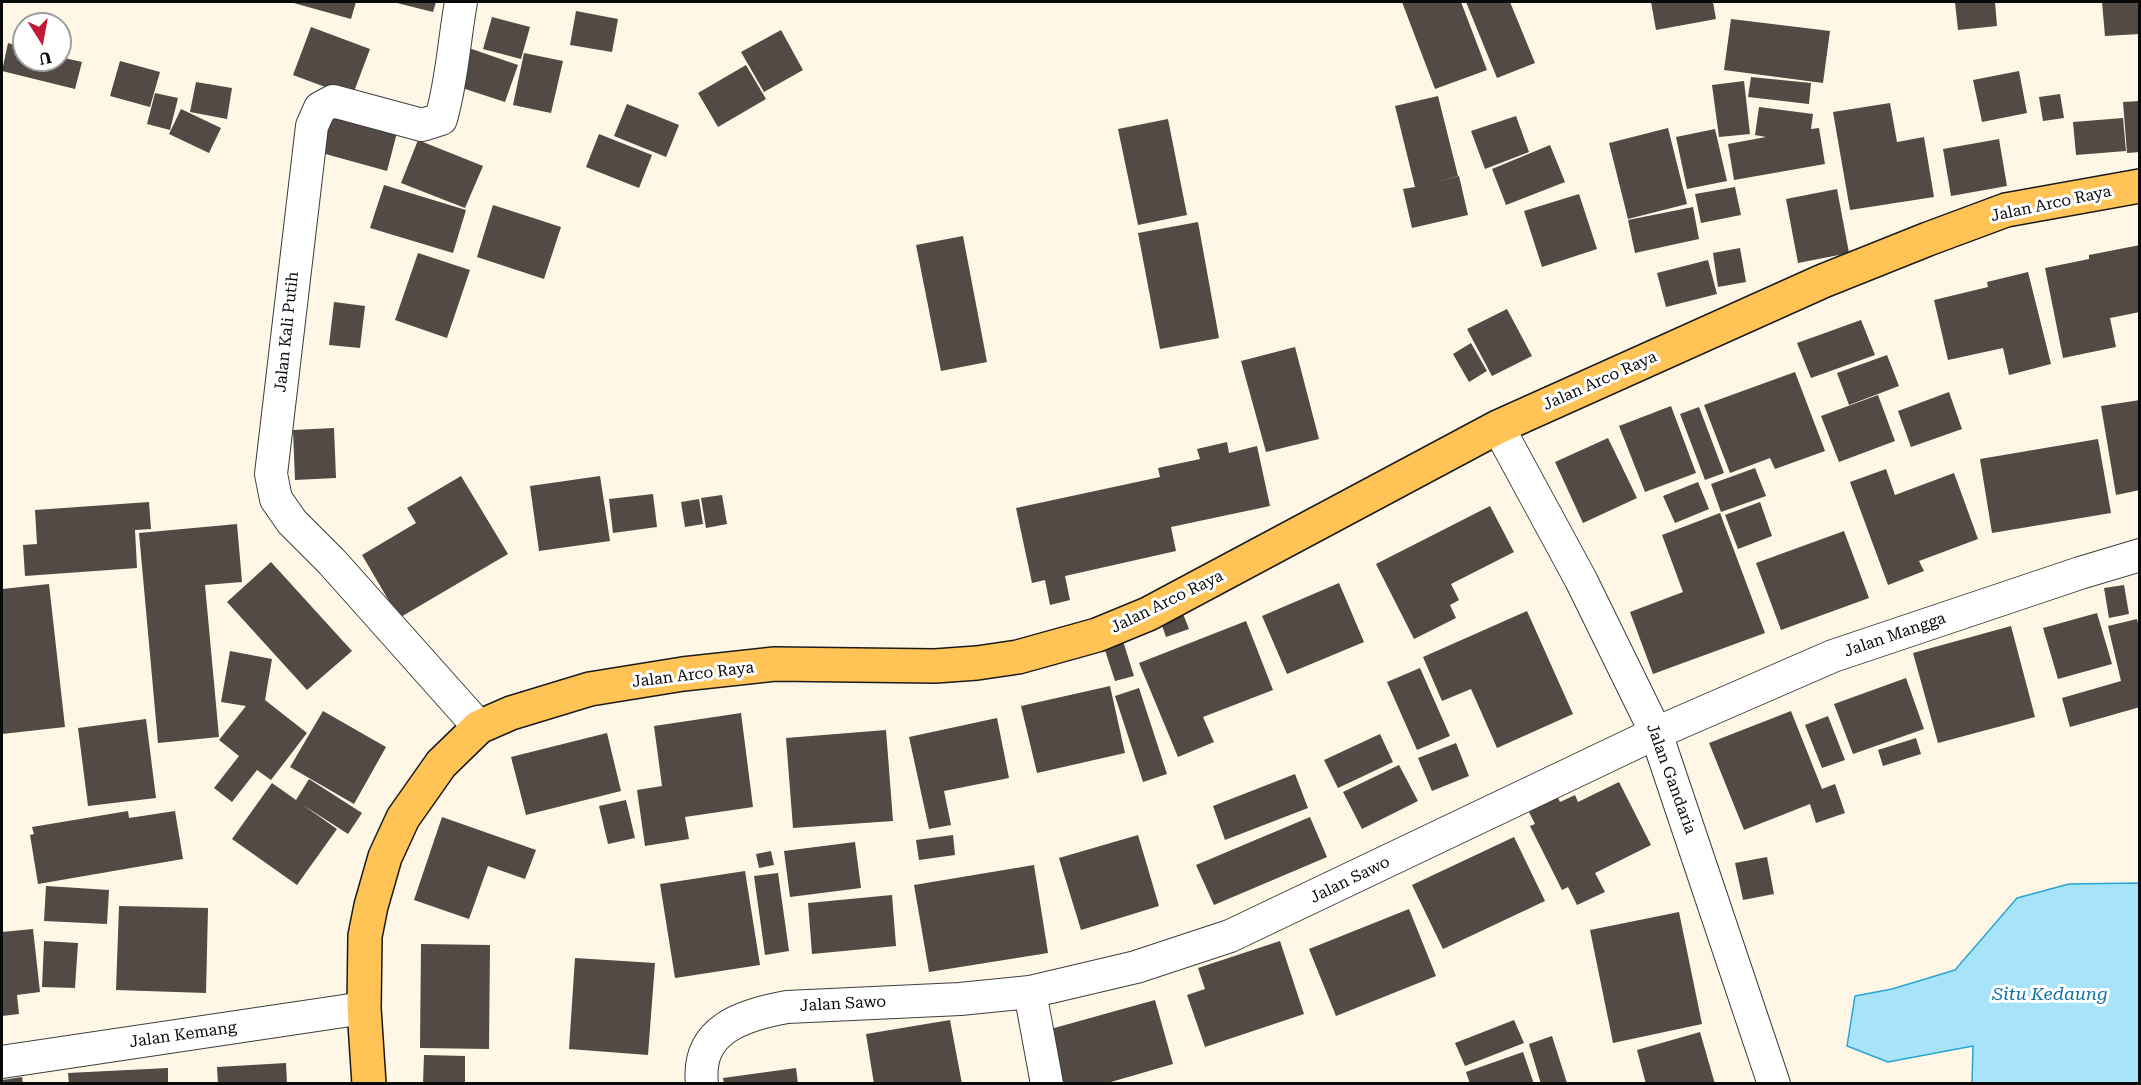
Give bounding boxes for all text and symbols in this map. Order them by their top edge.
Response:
north arrow [12,12,72,72]
text: U [37,48,53,69]
street label: Jalan Arco Raya [1989,182,2113,226]
street label: Jalan Kali Putih [271,271,303,393]
street label: Jalan Arco Raya [1540,347,1660,415]
street label: Jalan Arco Raya [1108,566,1226,638]
street label: Jalan Mangga [1842,609,1948,661]
street label: Jalan Arco Raya [631,658,755,692]
street label: Jalan Gandaria [1642,721,1700,837]
street label: Jalan Sawo [1307,852,1393,908]
water label: Situ Kedaung [1992,984,2108,1006]
street label: Jalan Sawo [799,992,887,1016]
street label: Jalan Kemang [128,1018,238,1052]

